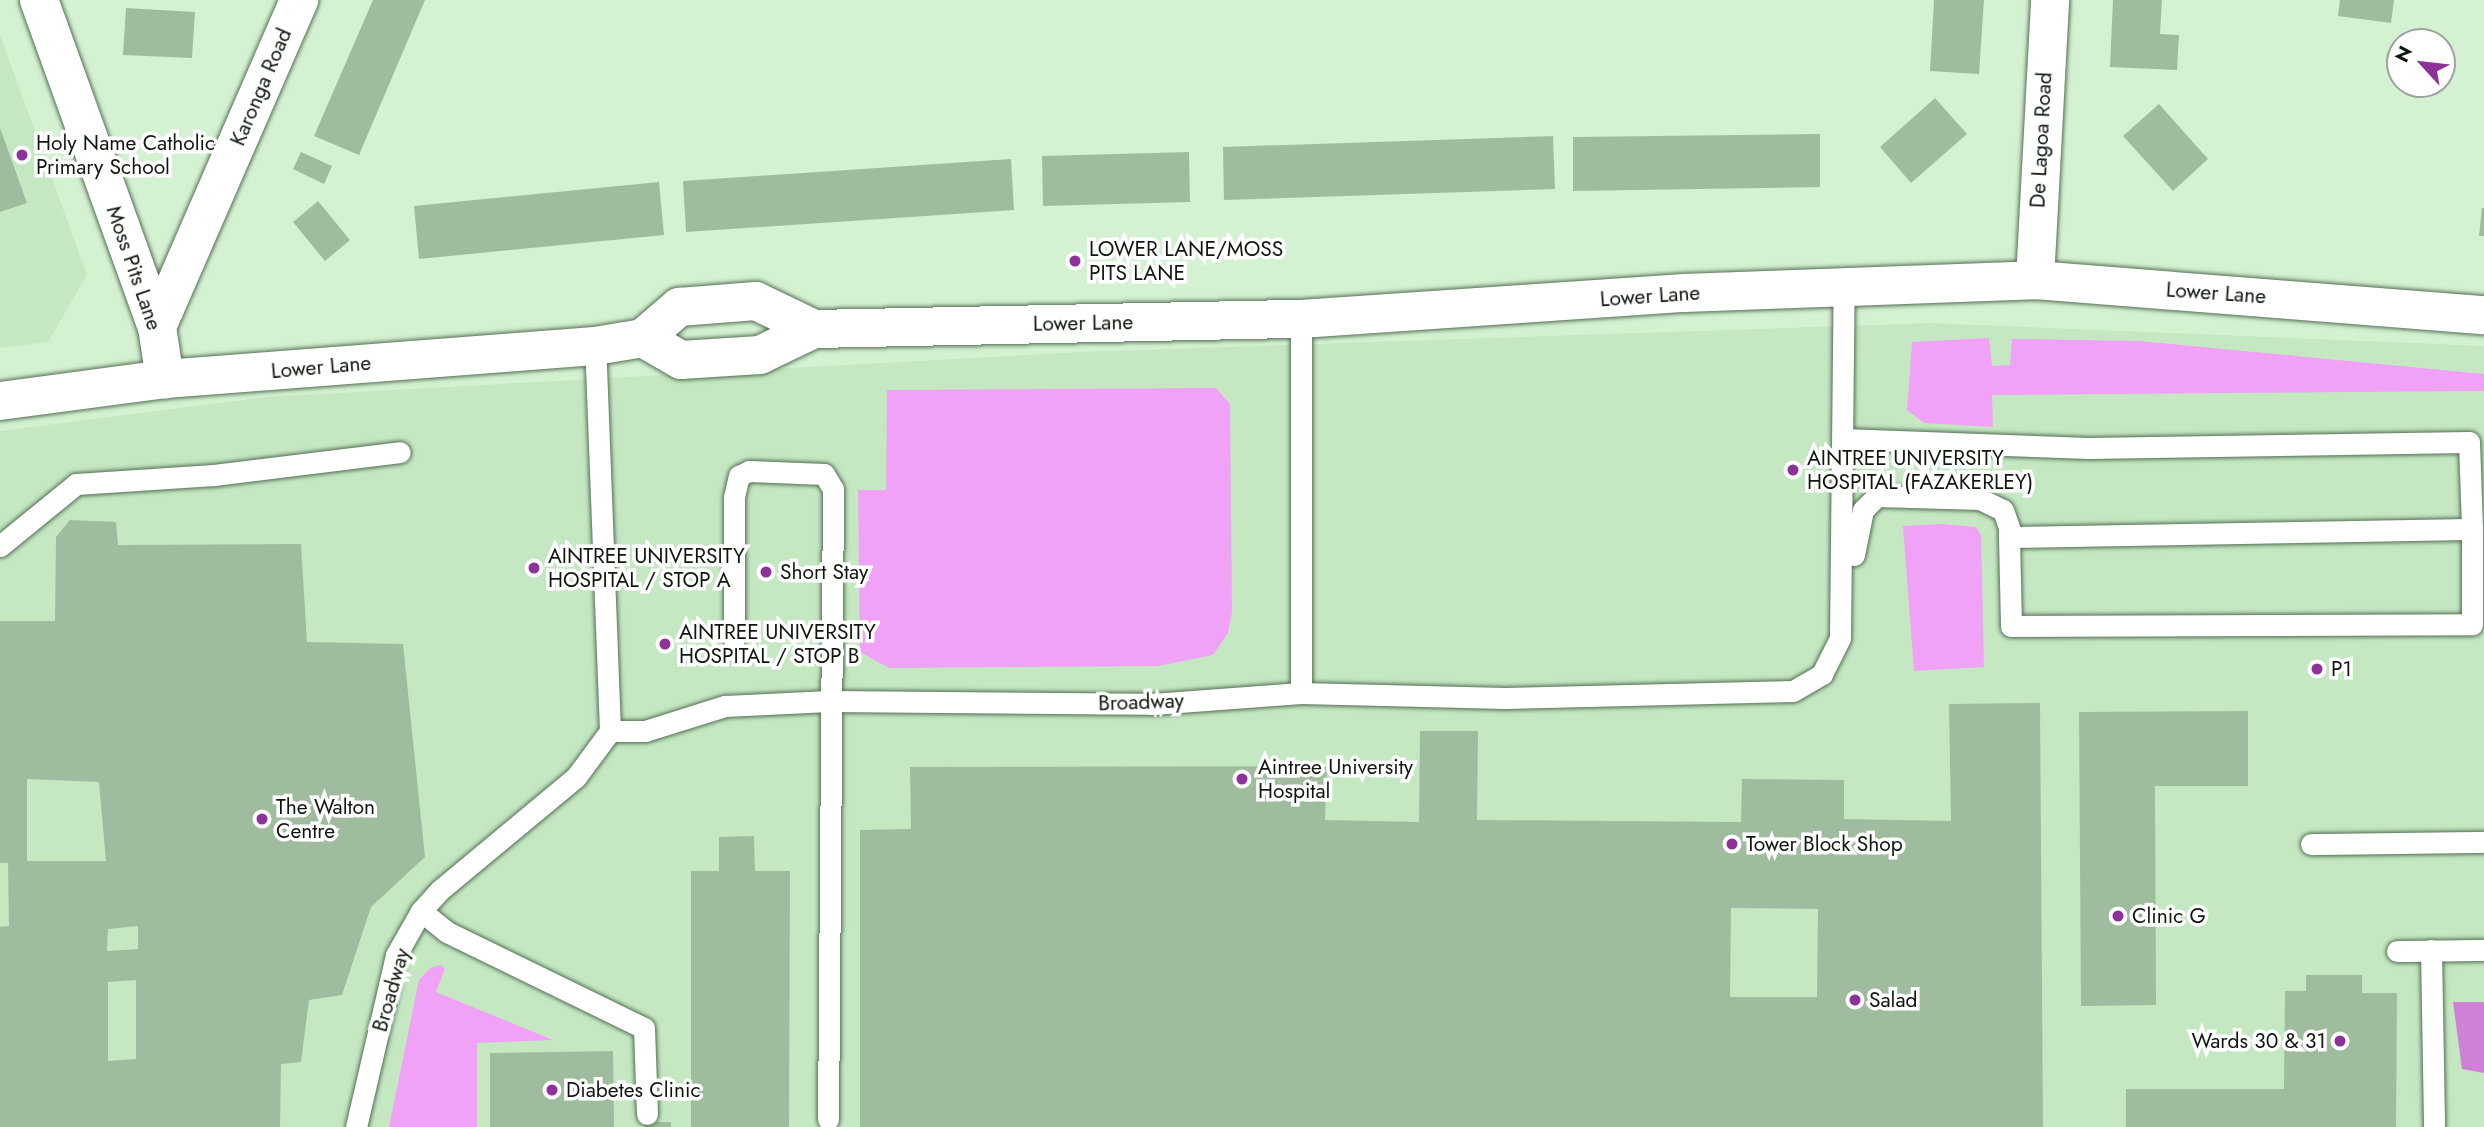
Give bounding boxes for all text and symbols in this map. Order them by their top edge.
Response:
street label: Karonga Road [225,25,297,149]
north arrow [2386,28,2456,98]
text: N [2388,41,2419,67]
street label: De Lagoa Road [2025,71,2057,209]
place label: Holy Name Catholic Primary School [36,130,215,180]
marker: Holy Name Catholic Primary School [14,147,30,163]
street label: Moss Pits Lane [101,203,167,333]
place label: LOWER LANE/MOSS PITS LANE [1089,236,1283,286]
marker: LOWER LANE/MOSS PITS LANE [1067,253,1083,269]
street label: Lower Lane [2165,277,2267,309]
street label: Lower Lane [1599,280,1701,312]
street label: Lower Lane [1033,310,1133,336]
street label: Lower Lane [270,350,372,384]
place label: AINTREE UNIVERSITY HOSPITAL (FAZAKERLEY) [1807,445,2033,495]
marker: AINTREE UNIVERSITY HOSPITAL (FAZAKERLEY) [1785,462,1801,478]
place label: AINTREE UNIVERSITY HOSPITAL / STOP A [548,543,745,593]
place label: Short Stay [780,559,868,585]
marker: AINTREE UNIVERSITY HOSPITAL / STOP A [526,560,542,576]
marker: Short Stay [758,564,774,580]
place label: AINTREE UNIVERSITY HOSPITAL / STOP B [679,619,876,669]
marker: AINTREE UNIVERSITY HOSPITAL / STOP B [657,636,673,652]
place label: P1 [2331,656,2352,682]
marker: P1 [2309,661,2325,677]
street label: Broadway [1098,688,1184,716]
place label: Aintree University Hospital [1258,754,1413,804]
marker: Aintree University Hospital [1232,769,1252,789]
place label: The Walton Centre [276,794,375,844]
marker: The Walton Centre [254,811,270,827]
place label: Tower Block Shop [1746,831,1903,857]
marker: Tower Block Shop [1724,836,1740,852]
place label: Clinic G [2132,903,2206,929]
marker: Clinic G [2110,908,2126,924]
street label: Broadway [367,945,415,1035]
place label: Salad [1869,987,1918,1013]
marker: Salad [1847,992,1863,1008]
place label: Wards 30 & 31 [2192,1028,2326,1054]
marker: Wards 30 & 31 [2332,1033,2348,1049]
place label: Diabetes Clinic [566,1077,700,1103]
marker: Diabetes Clinic [544,1082,560,1098]

